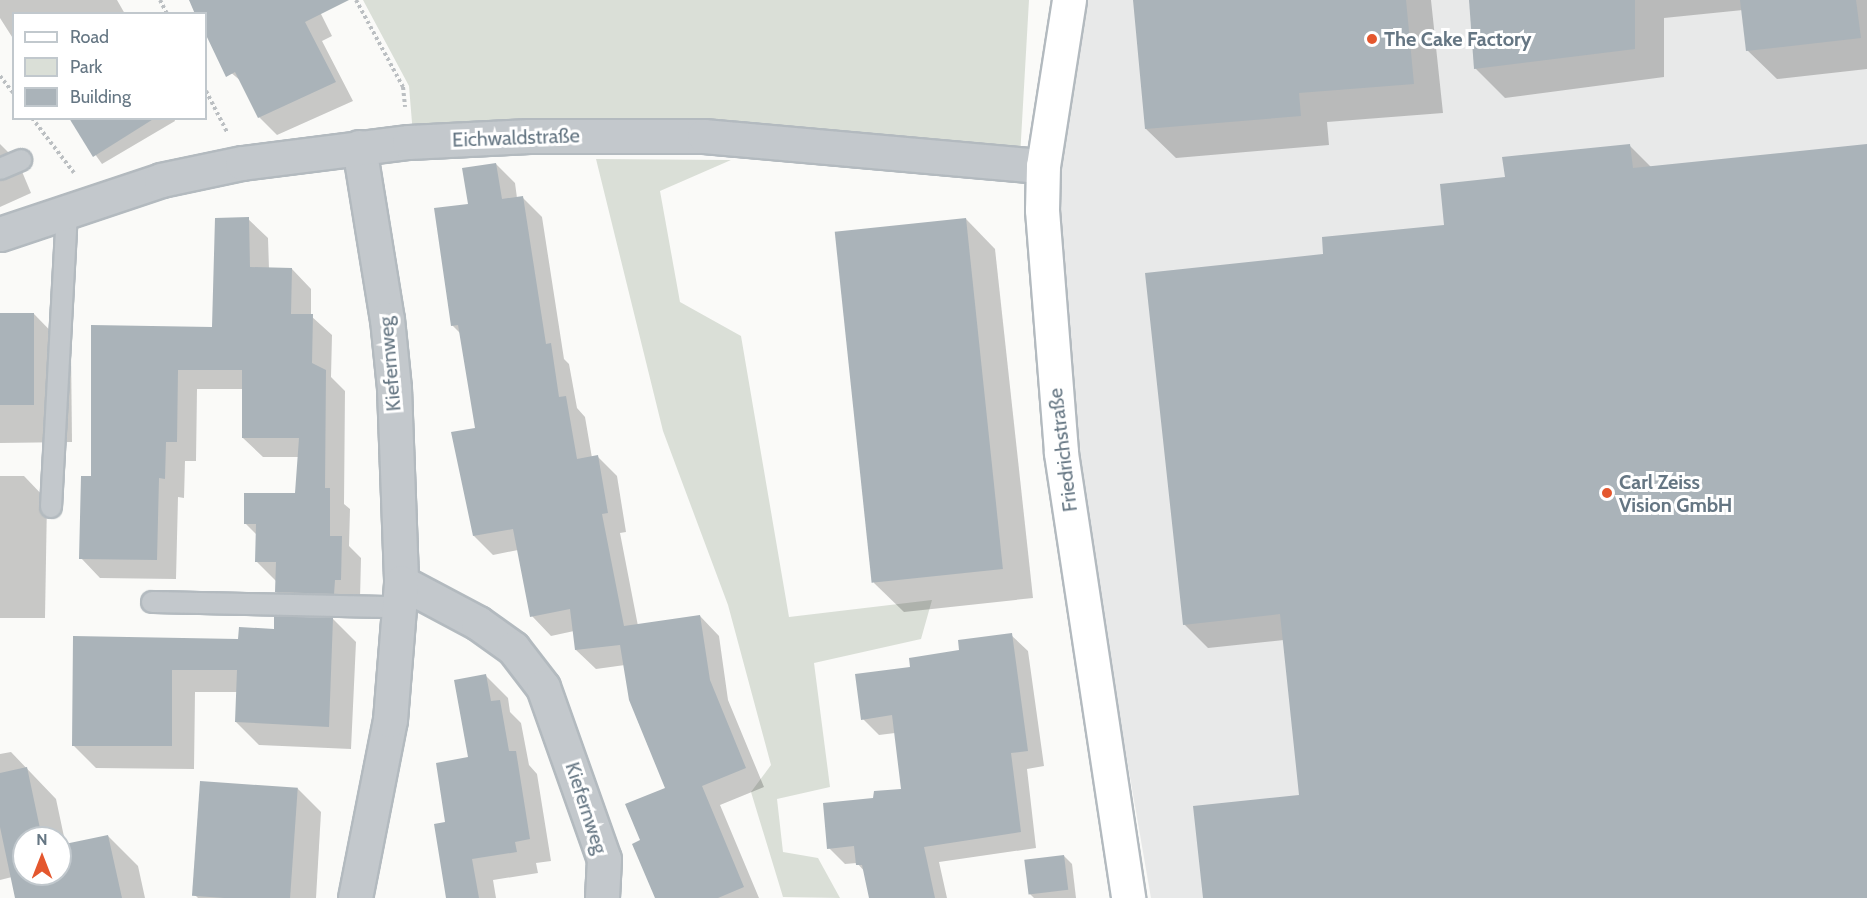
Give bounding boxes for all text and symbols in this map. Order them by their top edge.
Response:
legend [12,12,207,120]
text: Road [70,26,109,48]
place label: The Cake Factory [1384,27,1531,51]
marker: The Cake Factory [1365,32,1379,46]
text: Park [70,56,102,78]
text: Building [70,86,131,108]
street label: Eichwaldstraße [452,124,580,152]
street label: Kiefernweg [374,316,406,412]
street label: Friedrichstraße [1044,387,1082,513]
place label: Carl Zeiss Vision GmbH [1619,470,1732,517]
marker: Carl Zeiss Vision GmbH [1600,486,1614,500]
street label: Kiefernweg [560,759,612,857]
north arrow [12,826,72,886]
text: N [36,830,48,849]

